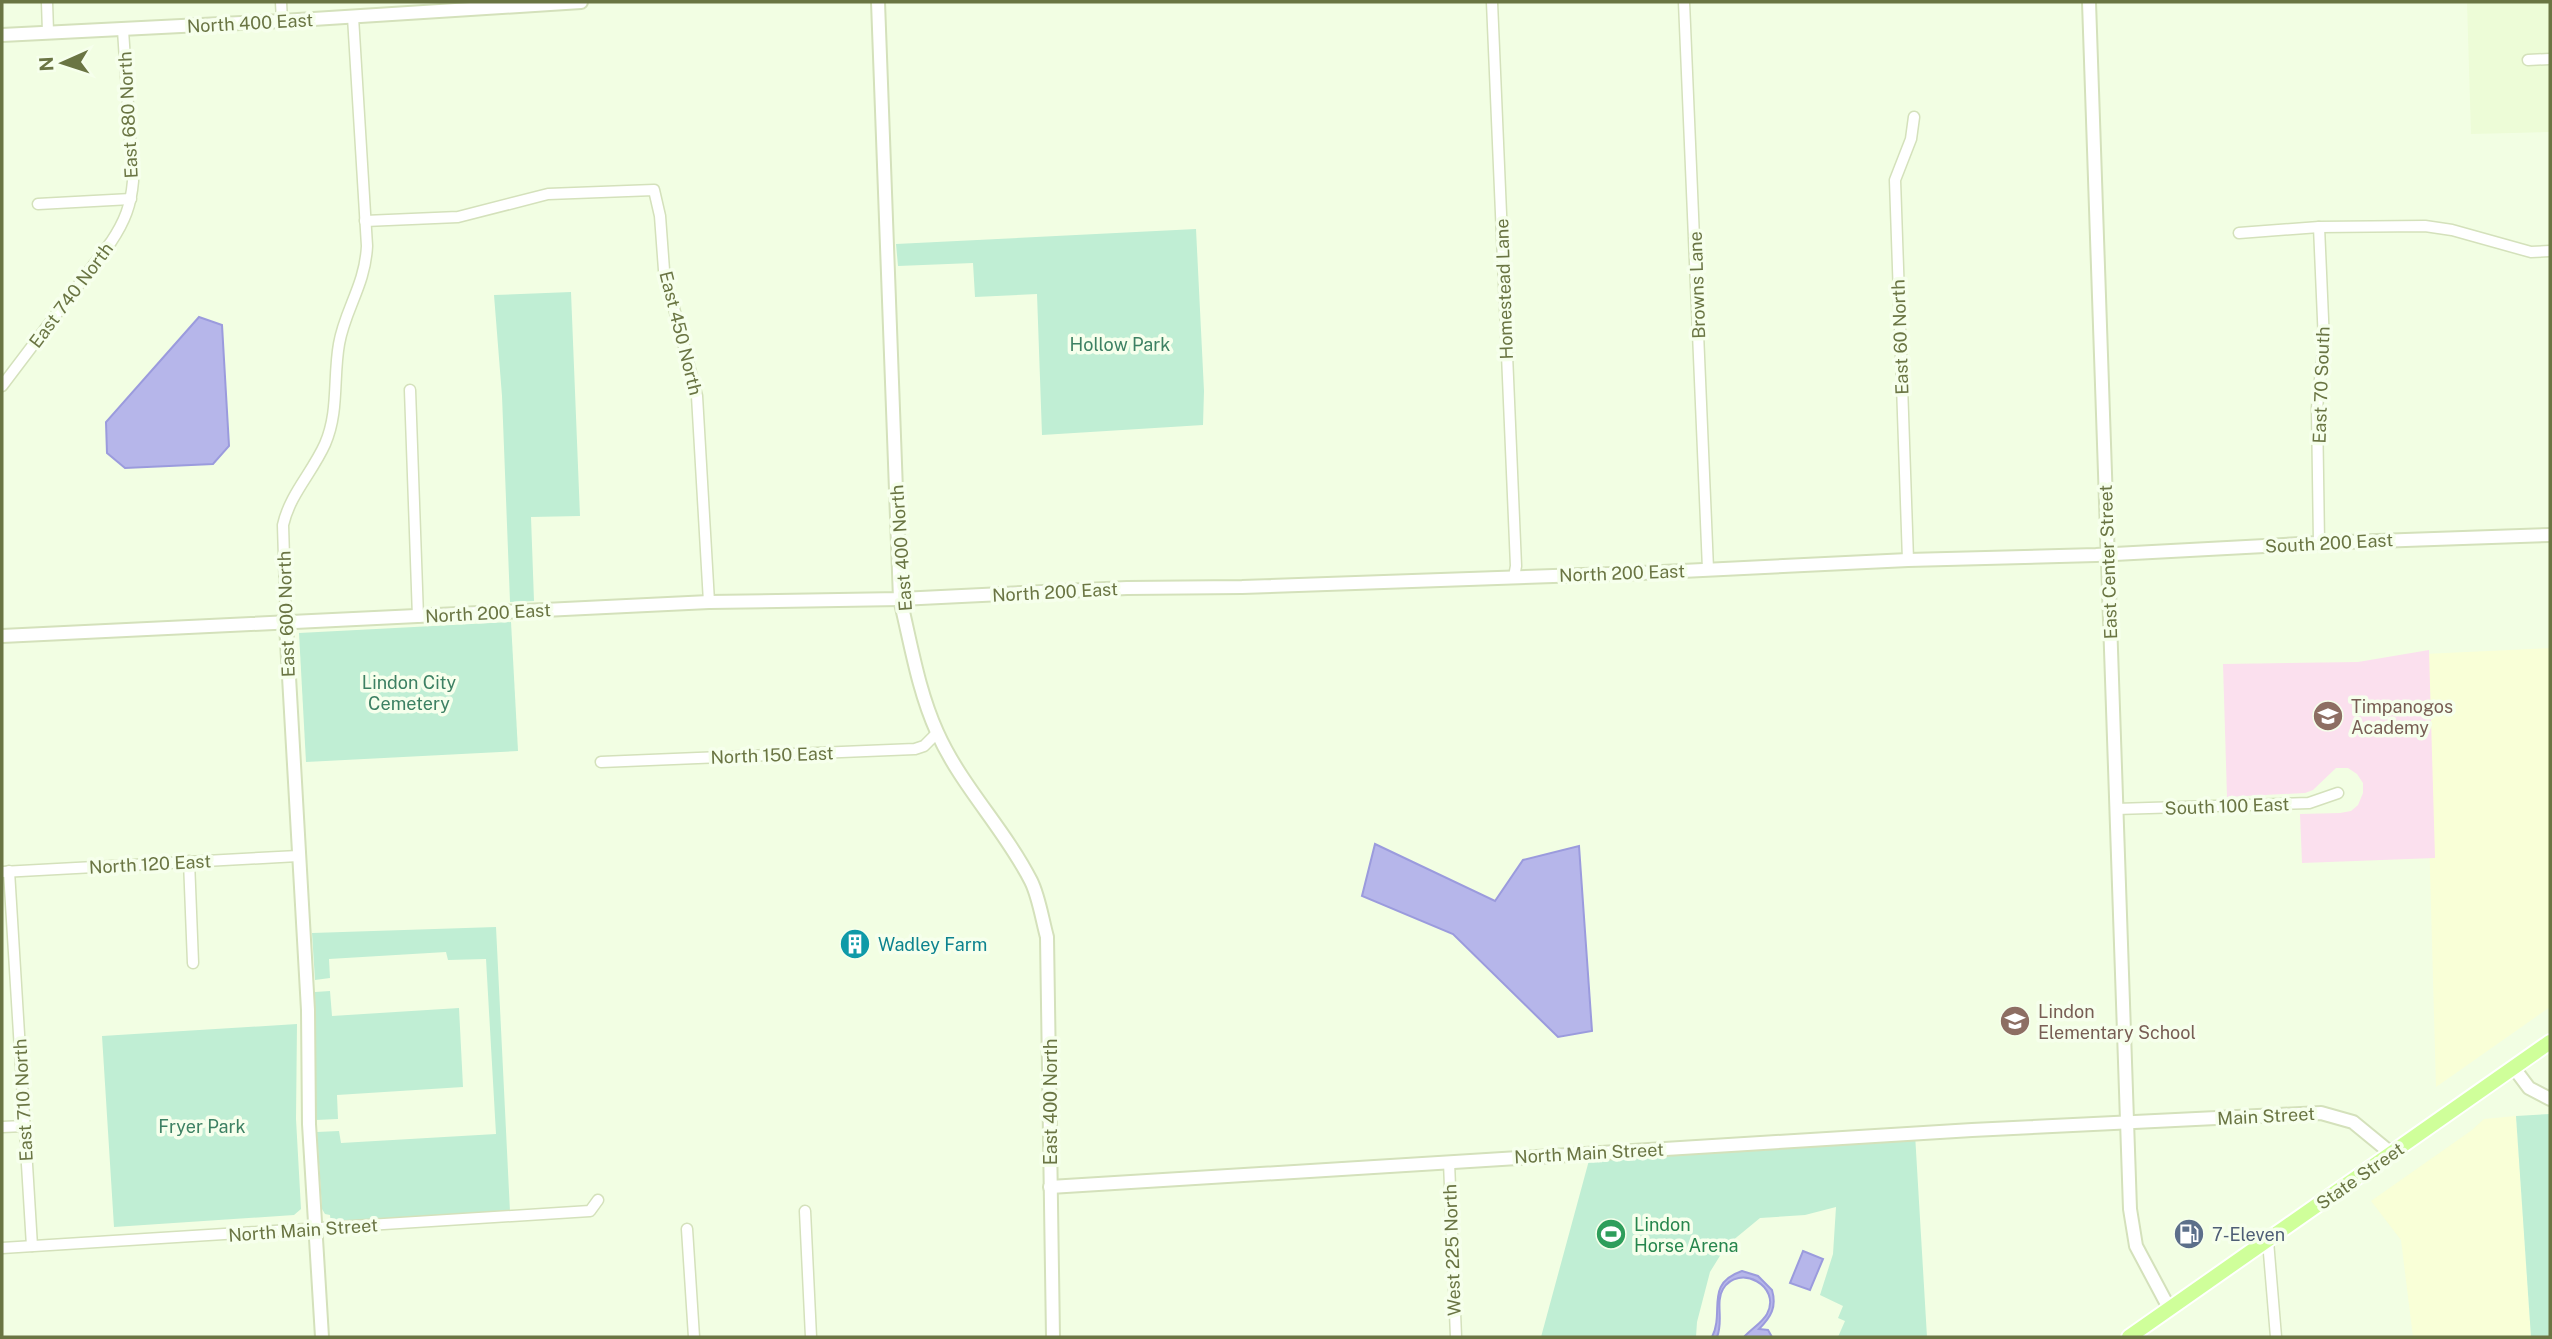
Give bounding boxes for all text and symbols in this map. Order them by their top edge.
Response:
street label: North 400 East [186,9,314,37]
north arrow [28,28,98,98]
street label: East 680 North [114,51,142,179]
text: N [35,56,57,72]
street label: Homestead Lane [1491,218,1517,360]
street label: Browns Lane [1685,231,1709,339]
street label: East 740 North [25,238,117,352]
street label: East 450 North [655,269,707,397]
street label: East 60 North [1887,279,1913,395]
street label: East 70 South [2308,326,2334,444]
park label: Hollow Park [1070,334,1170,355]
street label: East 400 North [886,484,916,612]
street label: East Center Street [2095,484,2121,640]
street label: South 200 East [2264,529,2394,557]
street label: East 600 North [273,550,299,678]
street label: North 200 East [1559,560,1685,586]
street label: North 200 East [992,578,1118,606]
street label: North 200 East [425,599,551,627]
park label: Lindon City Cemetery [362,672,457,714]
place label: Timpanogos Academy [2351,696,2453,738]
school or university icon: Timpanogos Academy [2311,699,2345,733]
street label: North 150 East [710,742,834,768]
street label: South 100 East [2164,793,2290,819]
street label: North 120 East [88,850,212,878]
building icon: Wadley Farm [838,927,872,961]
place label: Wadley Farm [878,934,987,955]
place label: Lindon Elementary School [2038,1001,2196,1043]
school or university icon: Lindon Elementary School [1998,1004,2032,1038]
street label: East 710 North [9,1038,37,1162]
street label: East 400 North [1040,1039,1061,1165]
street label: Main Street [2217,1103,2315,1129]
park label: Fryer Park [158,1116,246,1137]
street label: State Street [2312,1138,2408,1214]
street label: North Main Street [1514,1139,1664,1167]
street label: West 225 North [1439,1184,1465,1316]
street label: North Main Street [227,1214,379,1246]
place label: Lindon Horse Arena [1634,1214,1739,1256]
sports icon: Lindon Horse Arena [1594,1217,1628,1251]
fuel station icon: 7-Eleven [2172,1217,2206,1251]
place label: 7-Eleven [2212,1224,2285,1245]

